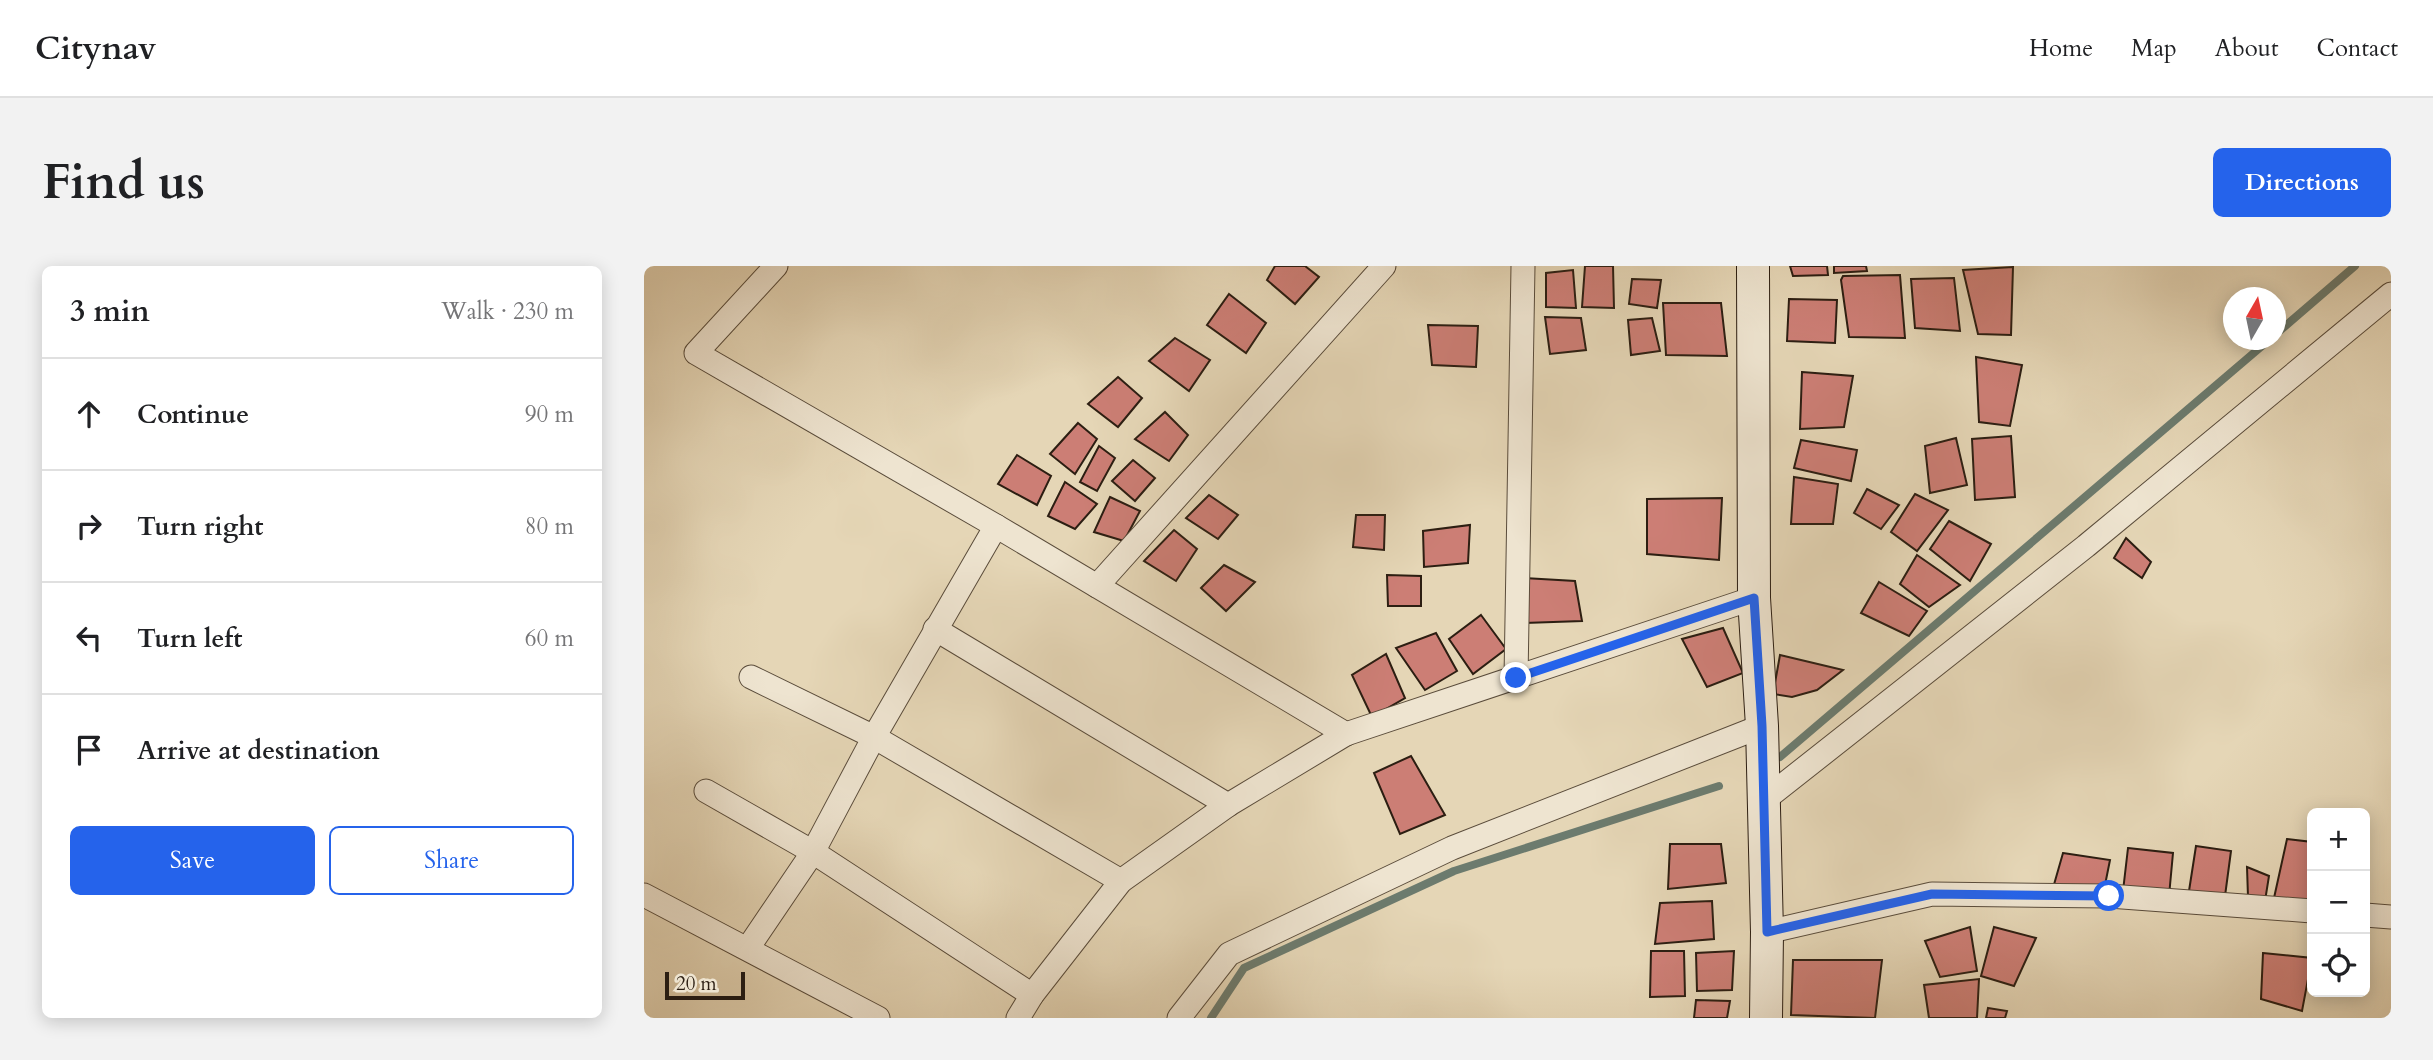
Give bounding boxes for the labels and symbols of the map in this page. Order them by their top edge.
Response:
north arrow [2223,287,2286,350]
route end [1500,662,1531,693]
route start [2093,880,2124,911]
scale bar [665,969,746,1001]

